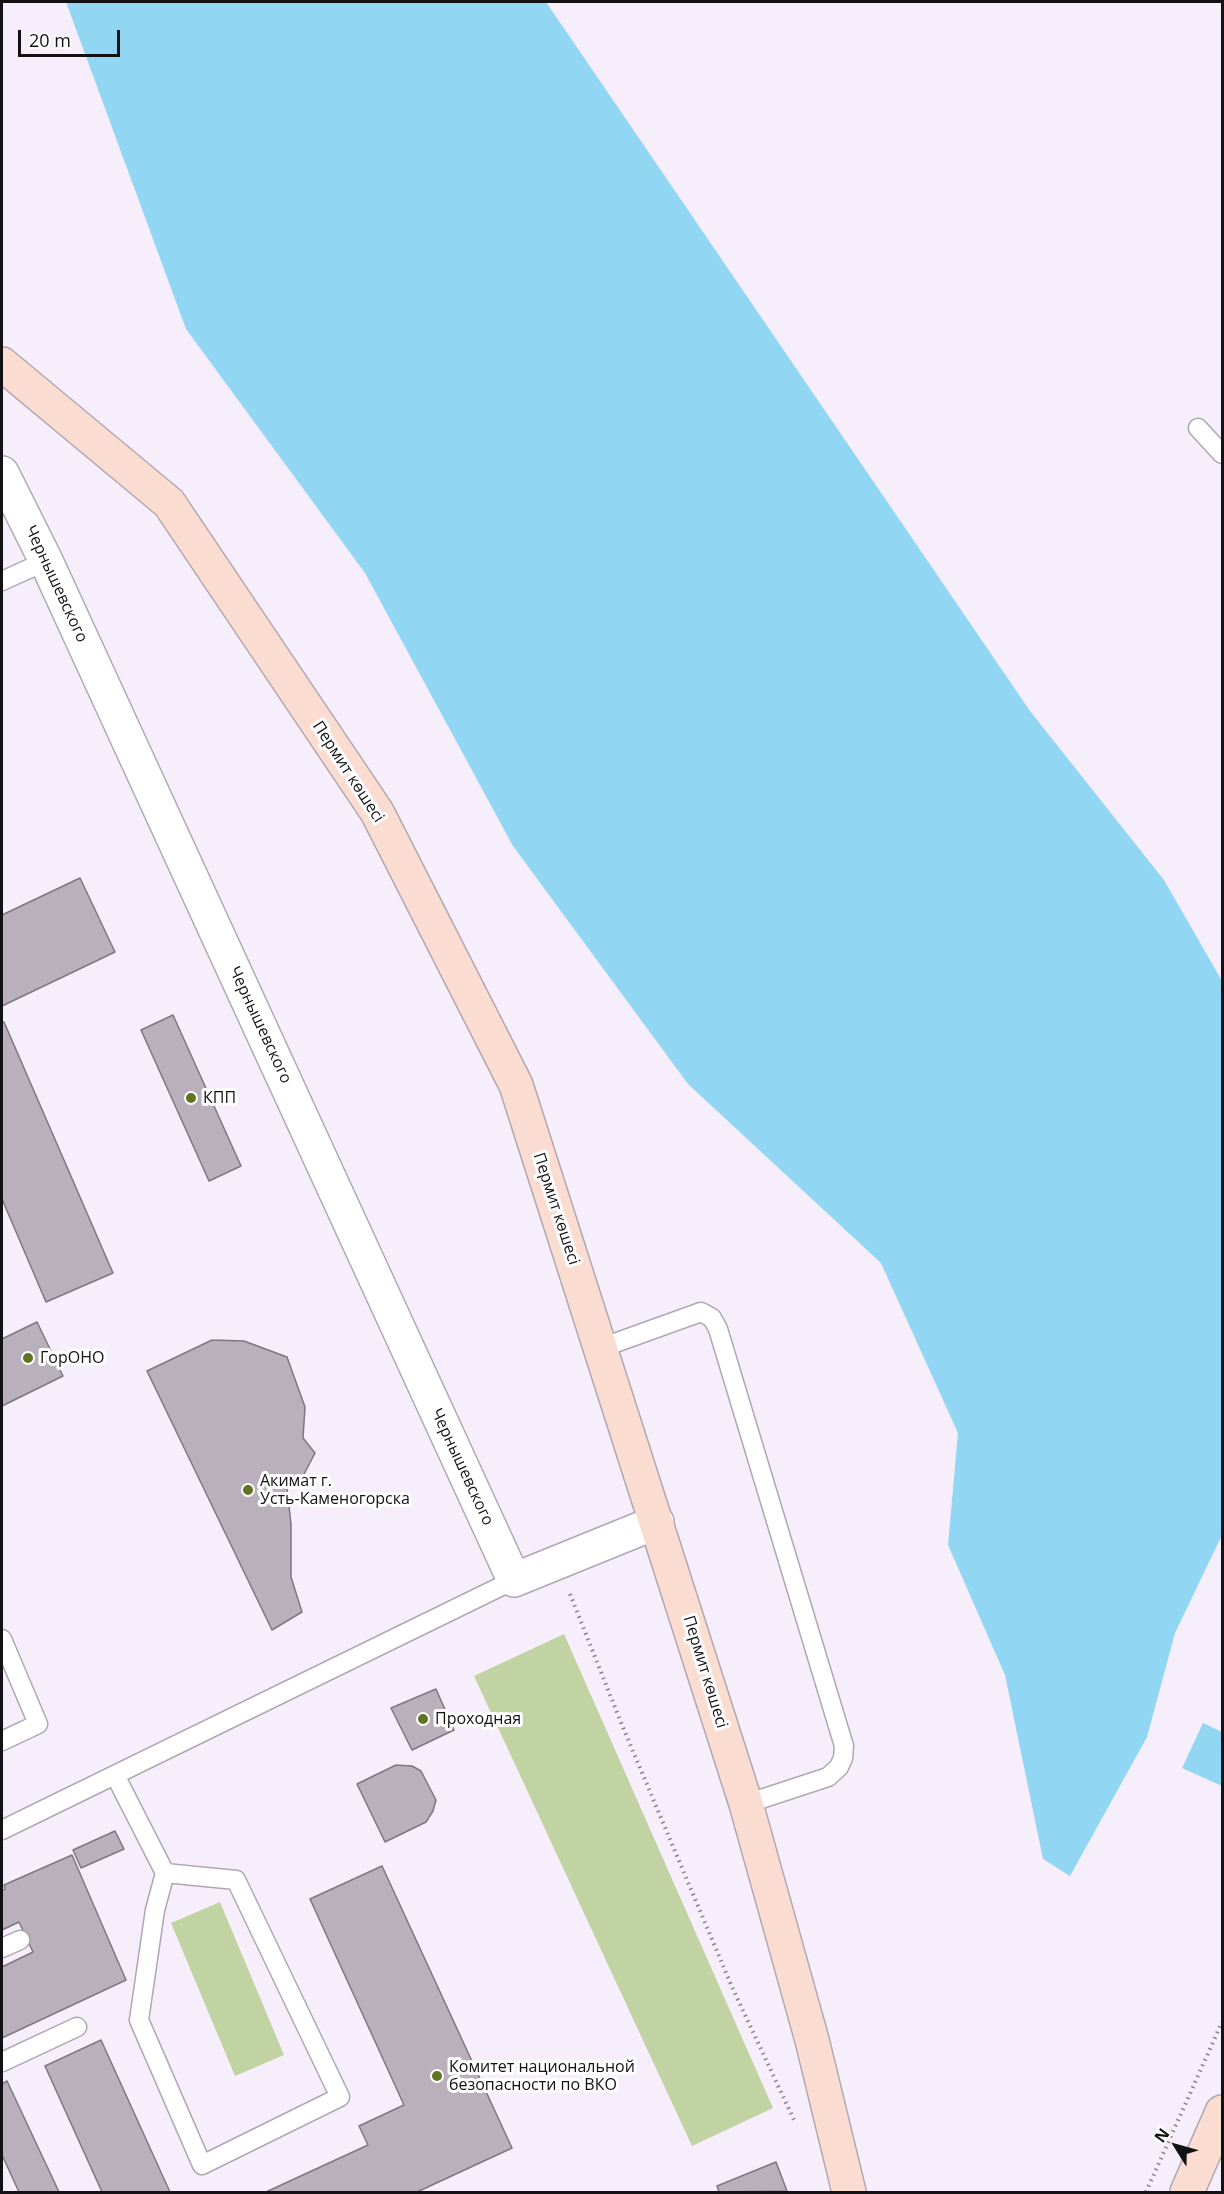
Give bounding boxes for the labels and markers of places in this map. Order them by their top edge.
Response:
place label: КПП [203,1088,236,1108]
marker: КПП [184,1091,198,1105]
place label: ГорОНО [40,1348,104,1368]
marker: ГорОНО [21,1351,35,1365]
place label: Акимат г. Усть-Каменогорска [260,1471,410,1509]
marker: Акимат г. Усть-Каменогорска [241,1483,255,1497]
place label: Проходная [435,1709,521,1729]
marker: Проходная [416,1712,430,1726]
place label: Комитет национальной безопасности по ВКО [449,2057,635,2095]
marker: Комитет национальной безопасности по ВКО [430,2069,444,2083]

